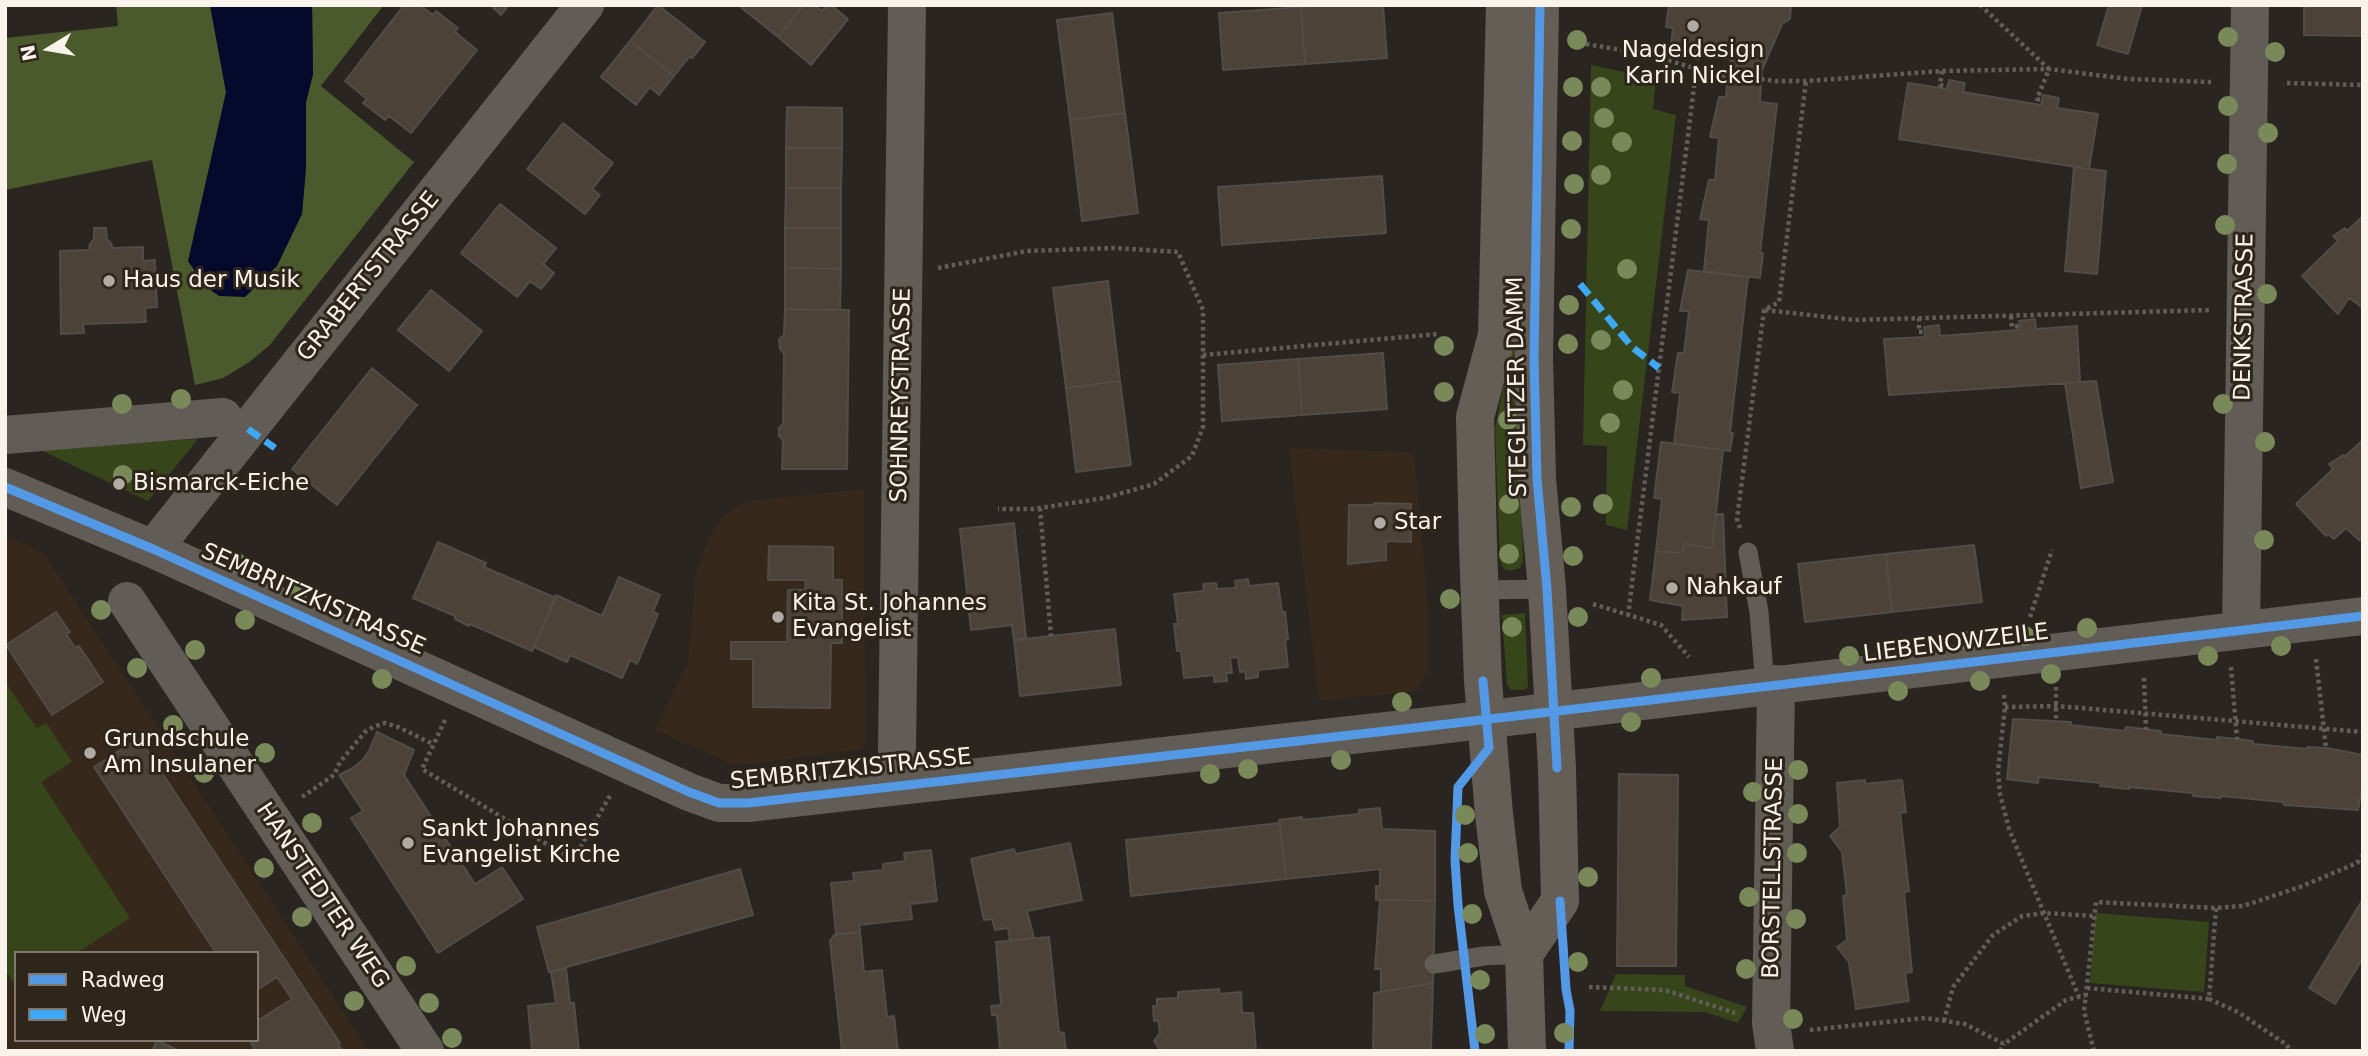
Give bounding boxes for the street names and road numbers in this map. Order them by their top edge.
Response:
street label: GRABERTSTRASSE [292,187,446,367]
street label: DENKSTRASSE [2230,233,2260,401]
street label: STEGLITZER DAMM [1502,276,1534,498]
street label: SOHNREYSTRASSE [886,287,918,503]
street label: SEMBRITZKISTRASSE [197,538,429,662]
street label: LIEBENOWZEILE [1862,619,2050,669]
street label: SEMBRITZKISTRASSE [729,744,973,796]
street label: BORSTELLSTRASSE [1758,757,1790,979]
street label: HANSTEDTER WEG [250,798,394,994]

